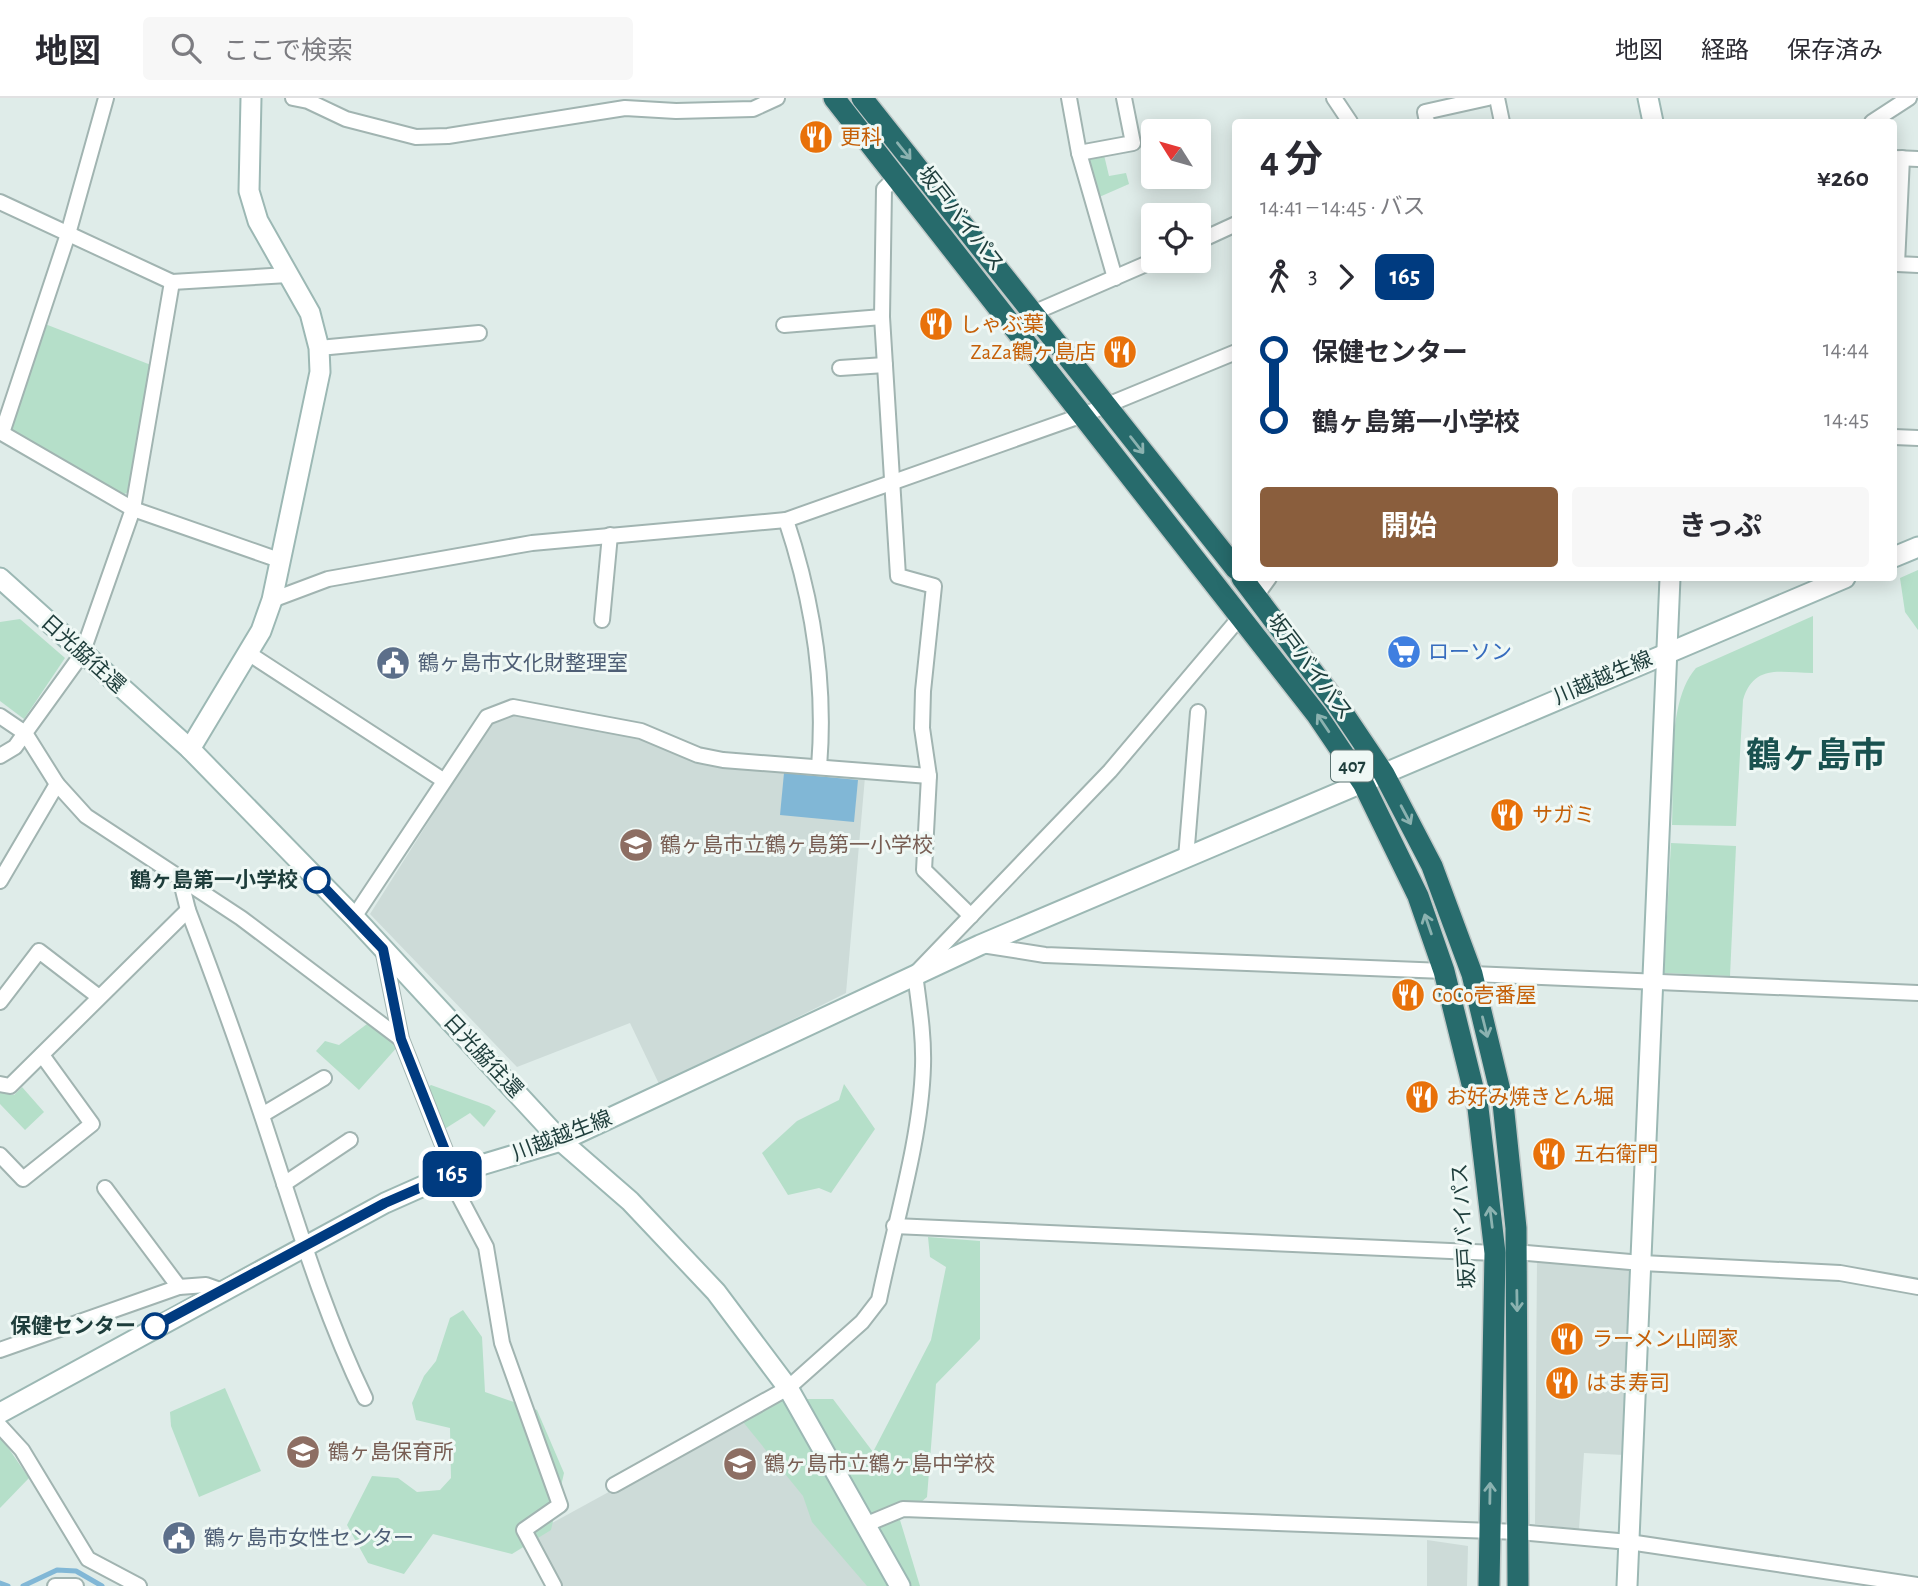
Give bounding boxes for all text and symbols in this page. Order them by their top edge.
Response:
search box [143,17,633,80]
icon: search [167,29,205,67]
text: 地図 [35,36,101,69]
text: ここで検索 [223,38,353,64]
text: 地図 [1615,39,1663,63]
text: 経路 [1701,39,1749,63]
text: 保存済み [1787,39,1883,63]
restaurant icon: 更科 [797,118,835,156]
north arrow [1141,119,1211,189]
map controls [1141,119,1211,273]
place label: 更科 [840,126,882,148]
one-way arrow [897,142,912,160]
text: 4 分 [1260,142,1323,180]
street label: 坂戸バイパス [914,162,1009,275]
text: ¥260 [1817,165,1869,191]
text: 14:41 – 14:45 · バス [1260,196,1426,219]
button: locate [1141,203,1211,273]
icon: walk [1260,258,1298,296]
icon: forward [1327,258,1365,296]
text: 3 [1308,265,1317,288]
text: 165 [1389,265,1420,289]
restaurant icon: しゃぶ葉 [917,305,955,343]
place label: しゃぶ葉 [960,313,1044,335]
restaurant icon: ZaZa鶴ヶ島店 [1101,333,1139,371]
text: 14:44 [1823,338,1869,361]
text: 保健センター [1312,340,1468,366]
place label: ZaZa鶴ヶ島店 [970,341,1096,363]
text: 14:45 [1824,408,1869,431]
text: 鶴ヶ島第一小学校 [1312,410,1520,436]
one-way arrow [1129,435,1144,454]
button: 開始 [1260,487,1558,567]
button: きっぷ [1572,487,1869,567]
street label: 日光脇往還 [37,610,130,697]
street label: 坂戸バイパス [1264,610,1357,723]
supermarket icon: ローソン [1385,633,1423,671]
place label: ローソン [1428,642,1512,663]
public building icon: 鶴ヶ島市文化財整理室 [374,644,412,682]
street label: 川越越生線 [1550,647,1655,708]
place label: 鶴ヶ島市文化財整理室 [418,652,628,674]
one-way arrow [1316,714,1330,733]
district label: 鶴ヶ島市 [1746,736,1886,774]
road number: 407 [1331,750,1373,782]
restaurant icon: サガミ [1488,796,1526,834]
one-way arrow [1399,804,1413,825]
place label: サガミ [1532,804,1595,826]
school or university icon: 鶴ヶ島市立鶴ヶ島第一小学校 [617,826,655,864]
place label: 鶴ヶ島市立鶴ヶ島第一小学校 [660,834,933,856]
marker: 鶴ヶ島第一小学校 [304,867,330,893]
place label: 鶴ヶ島第一小学校 [130,869,298,891]
one-way arrow [1421,913,1433,935]
restaurant icon: CoCo壱番屋 [1389,976,1427,1014]
place label: CoCo壱番屋 [1432,984,1537,1006]
street label: 日光脇往還 [440,1010,527,1102]
one-way arrow [1478,1015,1492,1038]
restaurant icon: お好み焼きとん堀 [1403,1078,1441,1116]
place label: お好み焼きとん堀 [1446,1086,1614,1108]
street label: 川越越生線 [509,1106,615,1165]
restaurant icon: 五右衛門 [1530,1135,1568,1173]
place label: 五右衛門 [1574,1143,1658,1165]
line badge: 165 [412,1151,492,1197]
text: 165 [437,1162,467,1186]
street label: 坂戸バイパス [1448,1163,1479,1289]
one-way arrow [1484,1206,1497,1229]
one-way arrow [1510,1289,1524,1312]
marker: 保健センター [142,1313,168,1339]
place label: 保健センター [10,1315,136,1337]
restaurant icon: ラーメン山岡家 [1548,1320,1586,1358]
place label: ラーメン山岡家 [1592,1328,1738,1350]
restaurant icon: はま寿司 [1543,1364,1581,1402]
place label: はま寿司 [1586,1372,1670,1394]
school or university icon: 鶴ヶ島保育所 [284,1433,322,1471]
place label: 鶴ヶ島保育所 [328,1441,454,1463]
school or university icon: 鶴ヶ島市立鶴ヶ島中学校 [721,1445,759,1483]
place label: 鶴ヶ島市立鶴ヶ島中学校 [764,1453,995,1475]
one-way arrow [1483,1482,1497,1505]
public building icon: 鶴ヶ島市女性センター [160,1519,198,1557]
place label: 鶴ヶ島市女性センター [204,1527,414,1549]

